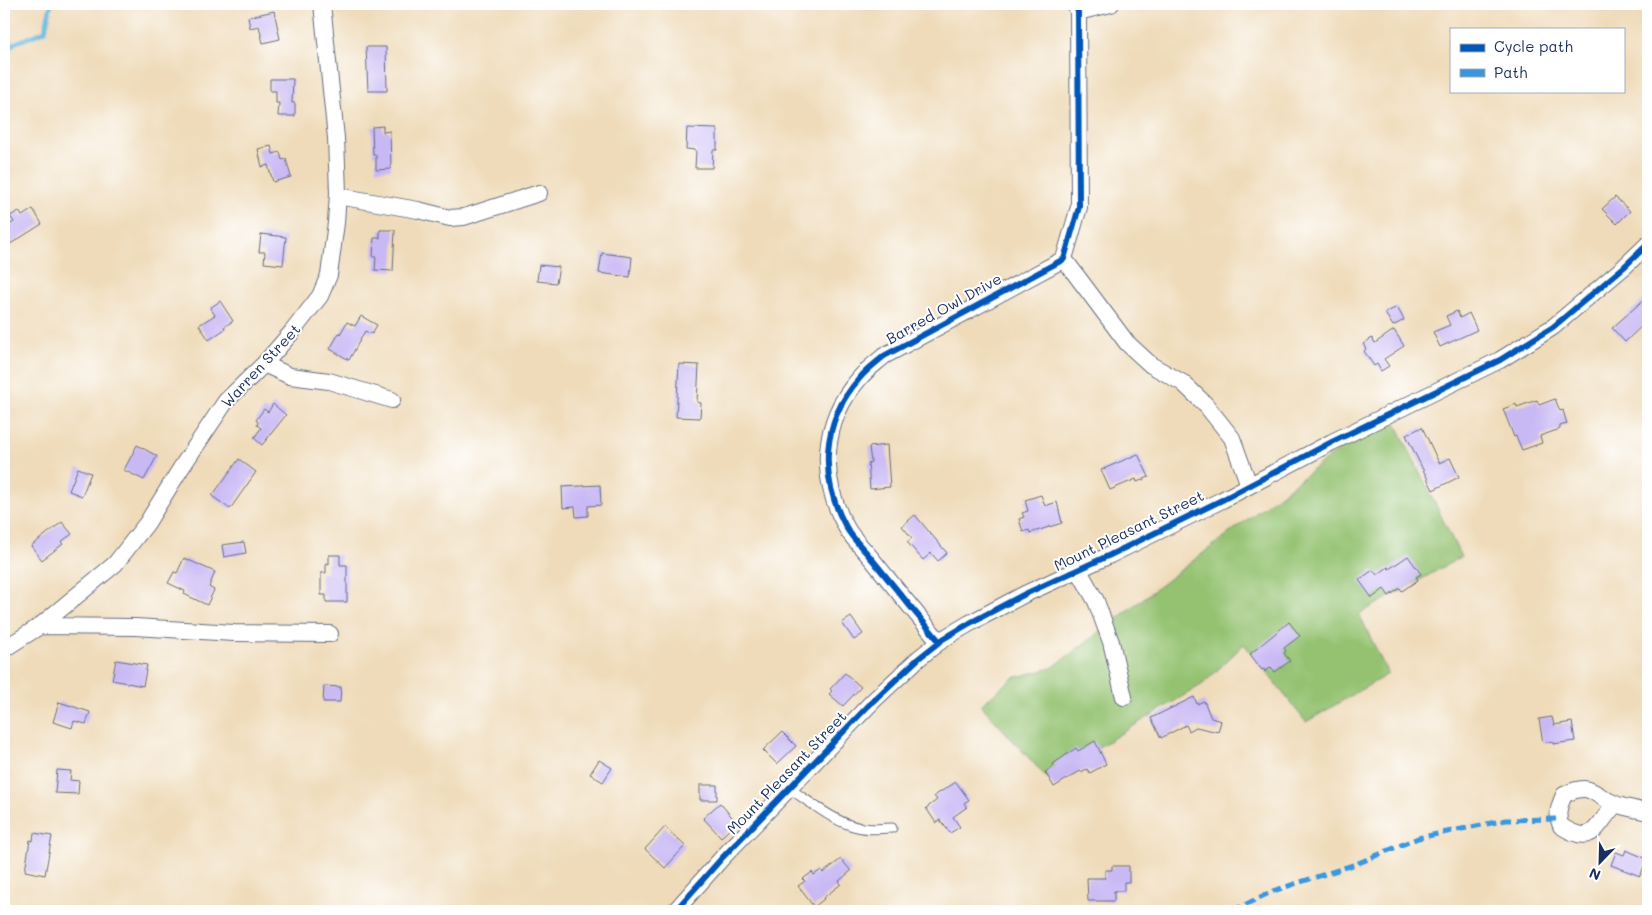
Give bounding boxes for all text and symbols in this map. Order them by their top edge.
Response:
legend [1450,28,1624,92]
text: Cycle path [1494,36,1573,56]
text: Path [1494,62,1528,82]
street label: Barred Owl Drive [882,268,1005,348]
street label: Warren Street [216,319,304,412]
street label: Mount Pleasant Street [1050,485,1207,575]
street label: Mount Pleasant Street [722,706,851,838]
north arrow [1574,838,1624,888]
text: N [1586,864,1603,885]

